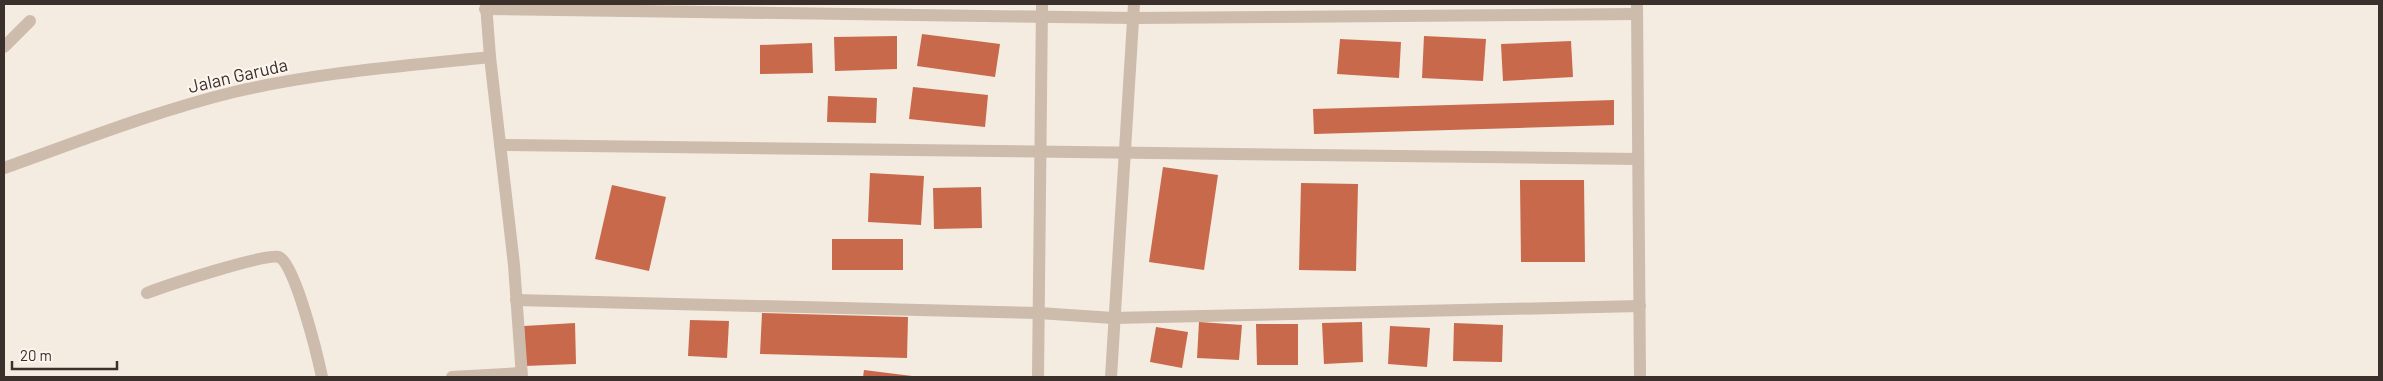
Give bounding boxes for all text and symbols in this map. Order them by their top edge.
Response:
street label: Jalan Garuda [186,53,290,97]
scale bar [12,338,118,370]
text: 20 m [20,346,52,364]

